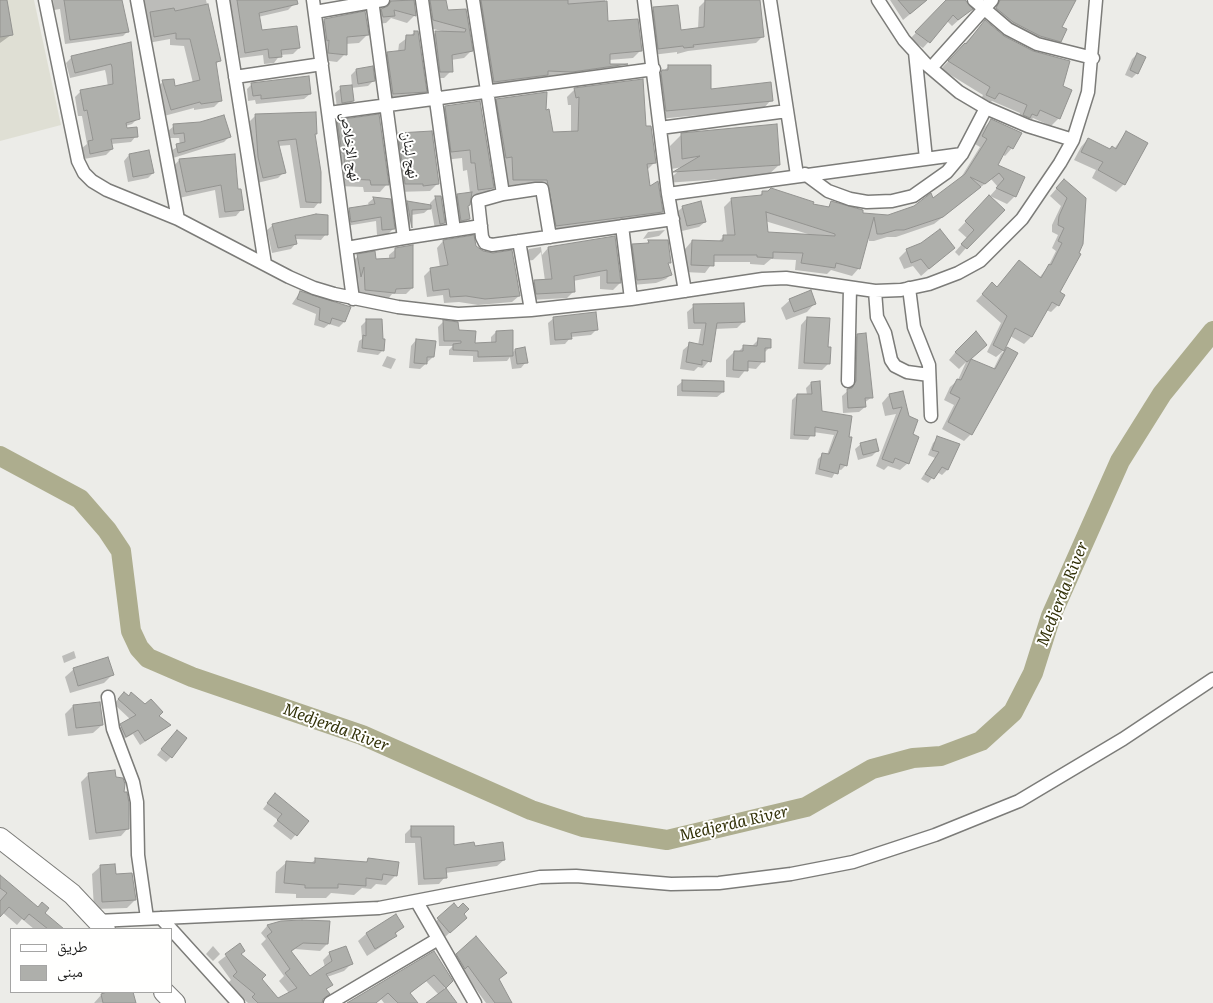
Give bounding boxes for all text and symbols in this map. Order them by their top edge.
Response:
street label: نهج الإخلاص [336,111,364,183]
street label: نهج لبنان [398,130,422,180]
water label: Medjerda River [1033,539,1093,649]
water label: Medjerda River [280,700,392,756]
water label: Medjerda River [678,802,790,846]
legend [10,928,172,993]
text: طريق [57,934,88,957]
text: مبنى [57,959,83,982]

